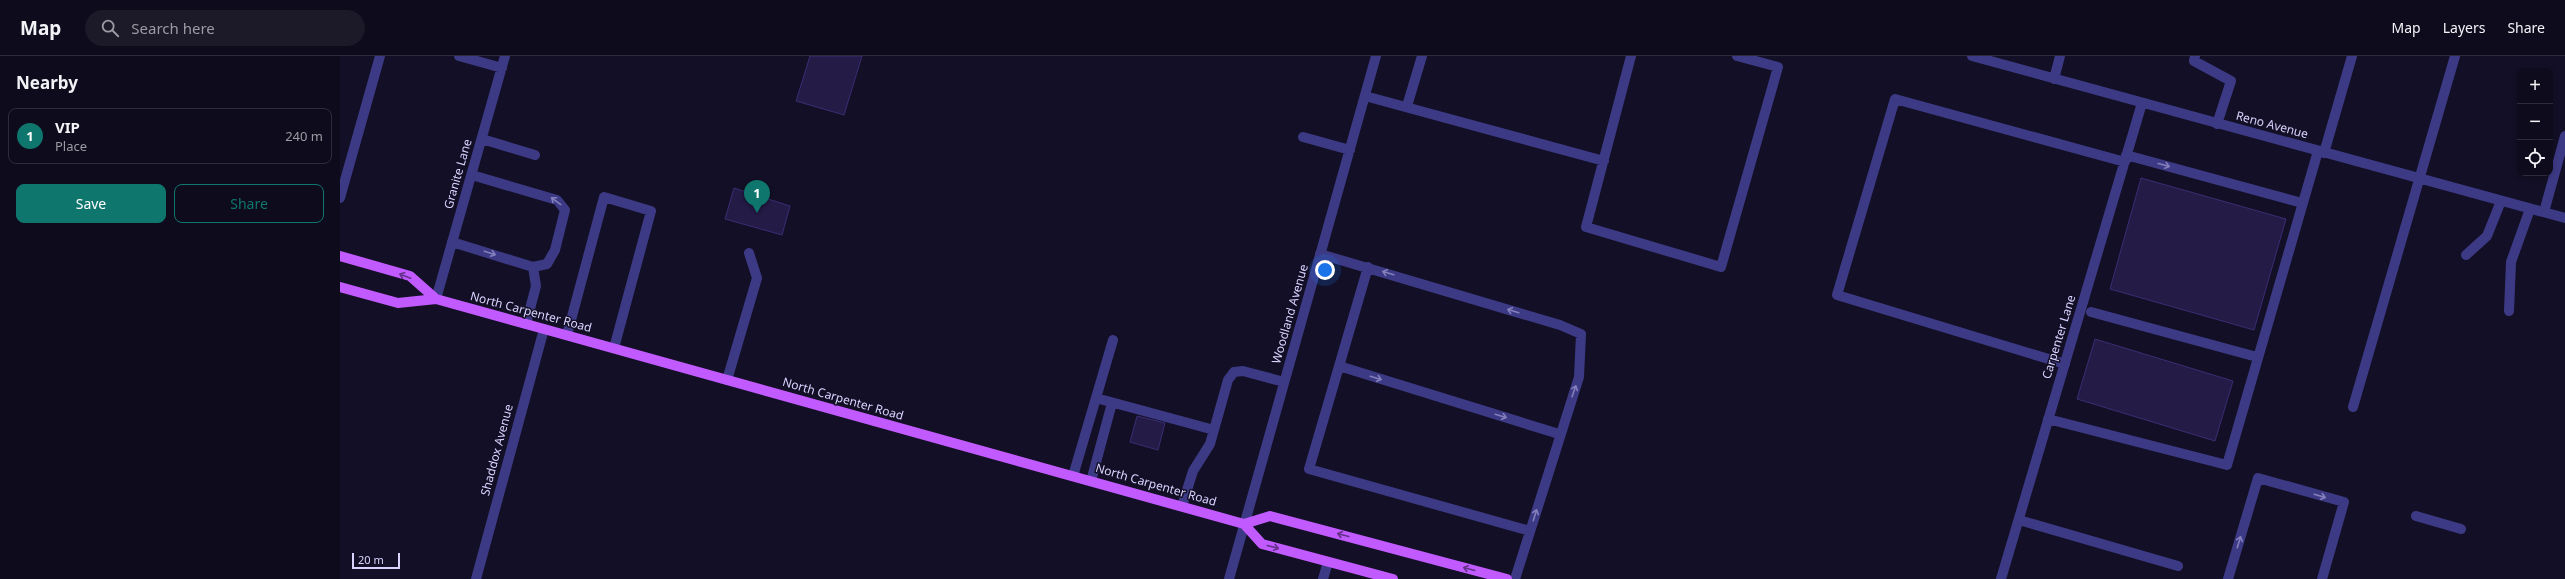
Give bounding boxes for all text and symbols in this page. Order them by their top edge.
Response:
search box [85,10,365,46]
text: Map [20,15,61,41]
icon: search [99,17,121,39]
text: Search here [131,18,215,38]
text: Map [2392,18,2421,37]
text: Layers [2443,18,2485,37]
text: Share [2507,18,2545,37]
map controls [2517,68,2553,176]
button: + [2517,68,2553,104]
text: Nearby [16,71,78,94]
button: − [2517,104,2553,140]
street label: Reno Avenue [2234,107,2310,142]
text: VIP [55,117,80,137]
text: 1 [26,127,34,145]
text: 240 m [285,127,323,145]
text: Place [55,137,87,155]
street label: Granite Lane [439,137,476,211]
button: locate [2517,140,2553,176]
one-way arrow [2157,162,2170,169]
pin: 1 [744,180,770,213]
button: Save [16,184,166,223]
button: Share [174,184,324,223]
one-way arrow [551,197,562,206]
one-way arrow [483,250,495,258]
your location [1315,260,1335,280]
street label: Woodland Avenue [1267,262,1312,366]
one-way arrow [1382,269,1395,276]
one-way arrow [400,271,412,279]
street label: North Carpenter Road [469,287,594,336]
street label: Carpenter Lane [2038,292,2079,381]
one-way arrow [1506,307,1519,314]
street label: North Carpenter Road [781,373,906,424]
one-way arrow [1370,374,1382,382]
one-way arrow [1571,385,1578,398]
street label: Shaddox Avenue [476,402,517,498]
one-way arrow [1494,413,1507,420]
street label: North Carpenter Road [1094,459,1219,510]
one-way arrow [2313,493,2326,500]
one-way arrow [1532,509,1539,522]
one-way arrow [1337,531,1350,538]
one-way arrow [2236,535,2243,548]
one-way arrow [1267,544,1280,551]
scale bar [352,551,400,570]
text: 20 m [358,552,384,567]
one-way arrow [1463,565,1476,572]

